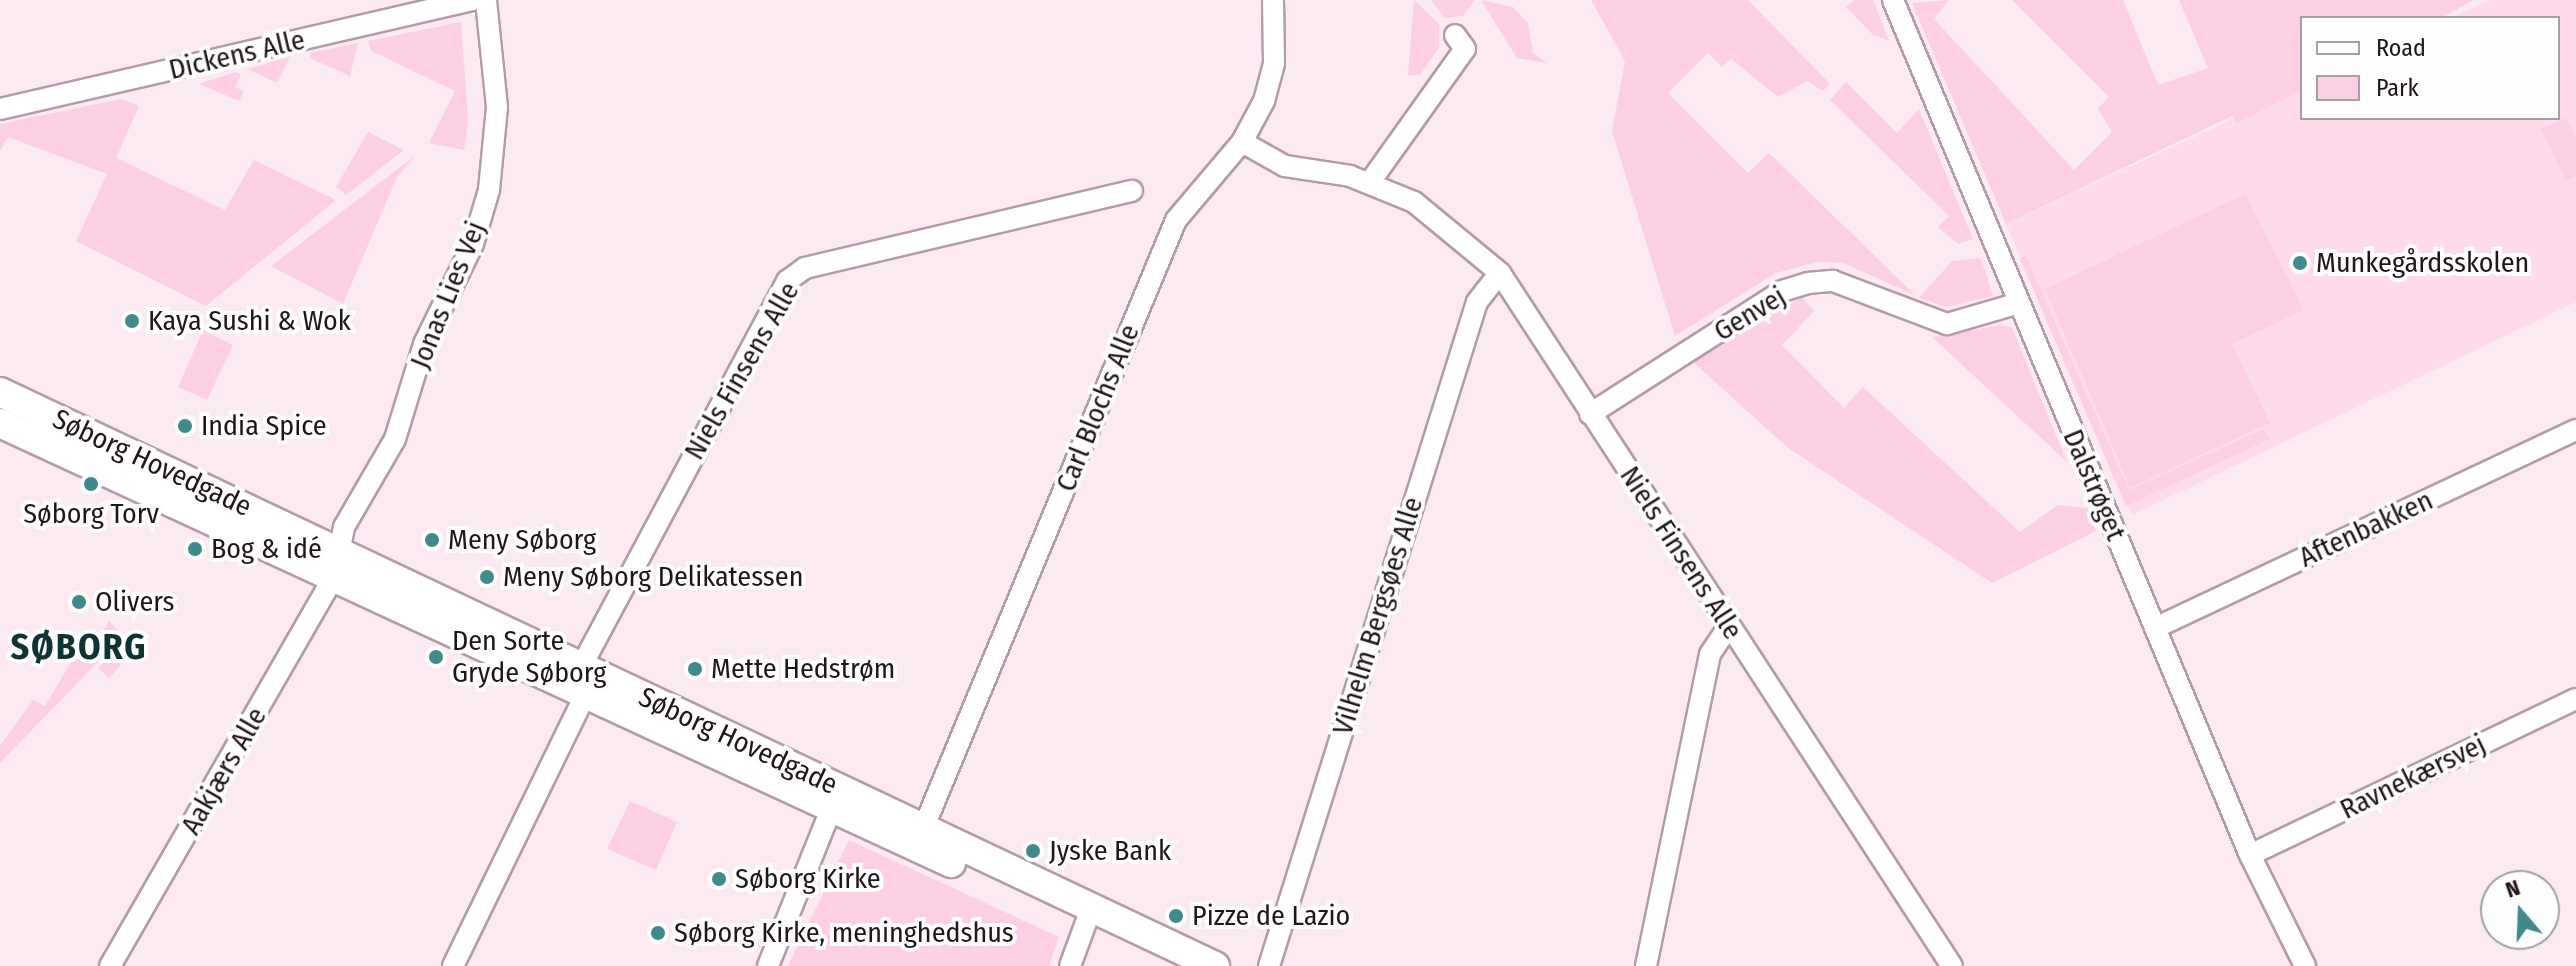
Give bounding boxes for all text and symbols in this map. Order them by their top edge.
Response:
legend [2300,16,2560,120]
street label: Dickens Alle [166,23,308,87]
text: Road [2376,34,2426,62]
text: Park [2376,74,2419,102]
street label: Jonas Lies Vej [403,217,493,373]
place label: Munkegårdsskolen [2316,246,2529,280]
marker: Munkegårdsskolen [2291,254,2309,272]
street label: Niels Finsens Alle [678,276,806,466]
street label: Genvej [1708,280,1792,348]
place label: Kaya Sushi & Wok [148,304,351,338]
marker: Kaya Sushi & Wok [123,312,141,330]
street label: Carl Blochs Alle [1049,320,1147,496]
street label: Søborg Hovedgade [47,402,257,524]
place label: India Spice [201,409,327,443]
marker: India Spice [176,417,194,435]
street label: Dalstrøget [2056,424,2132,546]
street label: Niels Finsens Alle [1613,460,1749,646]
marker: Søborg Torv [82,475,100,493]
street label: Aftenbakken [2294,483,2438,575]
street label: Vilhelm Bergsøes Alle [1326,493,1430,739]
place label: Søborg Torv [23,497,159,531]
place label: Meny Søborg [448,523,596,557]
marker: Meny Søborg [423,531,441,549]
place label: Bog & idé [211,532,322,566]
marker: Bog & idé [186,540,204,558]
place label: Meny Søborg Delikatessen [503,560,803,594]
marker: Meny Søborg Delikatessen [478,568,496,586]
place label: Olivers [95,585,175,619]
marker: Olivers [70,593,88,611]
place label: Den Sorte Gryde Søborg [452,624,606,690]
district label: SØBORG [10,626,148,670]
marker: Den Sorte Gryde Søborg [427,648,445,666]
place label: Mette Hedstrøm [711,652,895,686]
marker: Mette Hedstrøm [686,660,704,678]
street label: Søborg Hovedgade [633,680,843,802]
street label: Aakjærs Alle [174,701,274,841]
street label: Ravnekærsvej [2335,727,2491,827]
place label: Jyske Bank [1049,834,1171,868]
marker: Jyske Bank [1024,842,1042,860]
place label: Søborg Kirke [735,862,881,896]
marker: Søborg Kirke [710,870,728,888]
north arrow [2480,870,2560,950]
text: N [2502,874,2523,904]
place label: Pizze de Lazio [1192,899,1350,933]
marker: Pizze de Lazio [1167,907,1185,925]
place label: Søborg Kirke, meninghedshus [674,916,1014,950]
marker: Søborg Kirke, meninghedshus [649,924,667,942]

